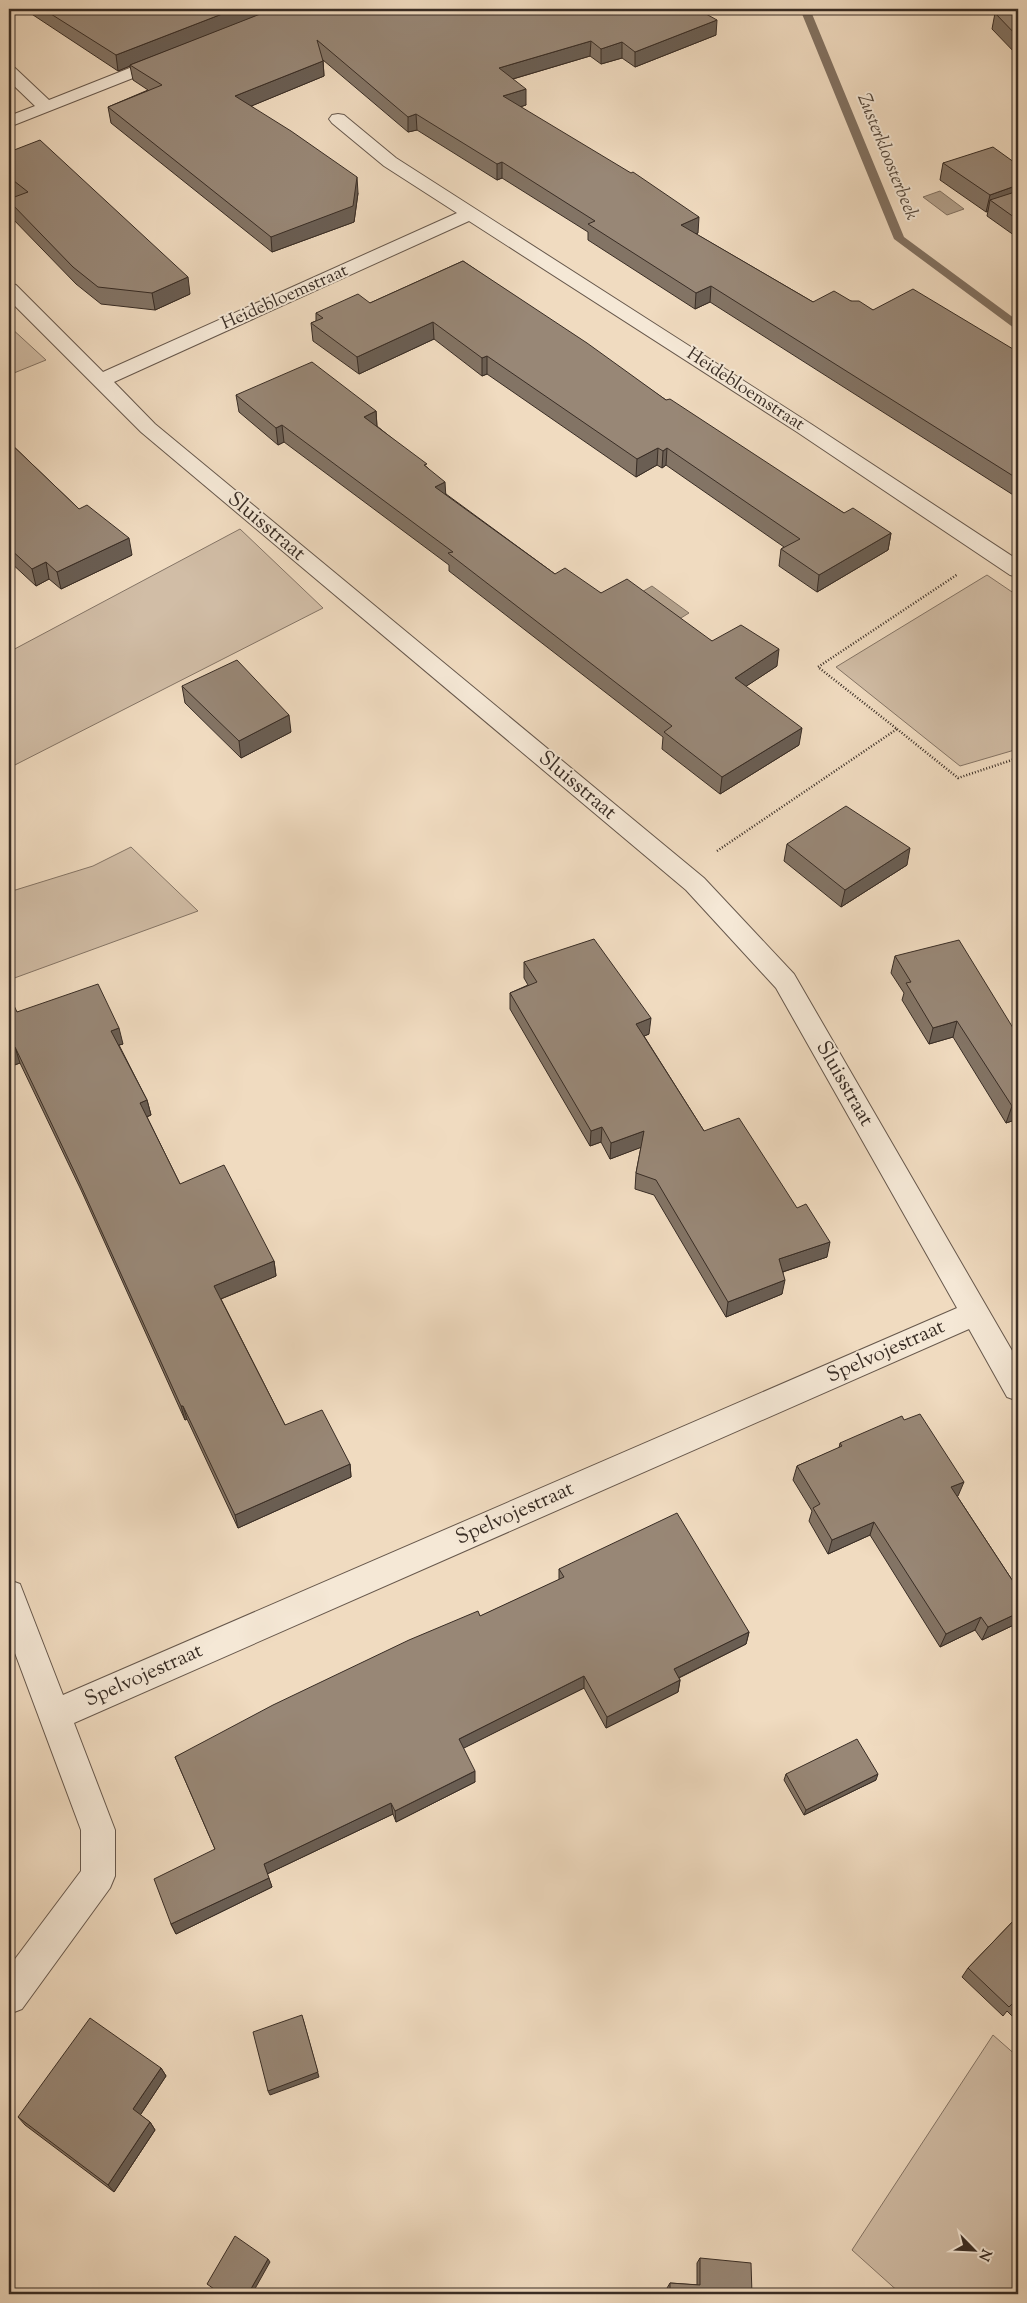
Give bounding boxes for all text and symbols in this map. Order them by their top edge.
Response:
water label: Zusterkloosterbeek [849,90,925,225]
street label: Heidebloemstraat [218,258,352,338]
street label: Heidebloemstraat [681,342,809,438]
street label: Sluisstraat [220,485,312,569]
street label: Sluisstraat [531,744,623,828]
street label: Sluisstraat [807,1036,881,1132]
street label: Spelvojestraat [822,1313,950,1391]
street label: Spelvojestraat [451,1475,579,1553]
street label: Spelvojestraat [80,1637,208,1715]
north arrow [950,2226,1000,2276]
text: N [973,2245,995,2264]

